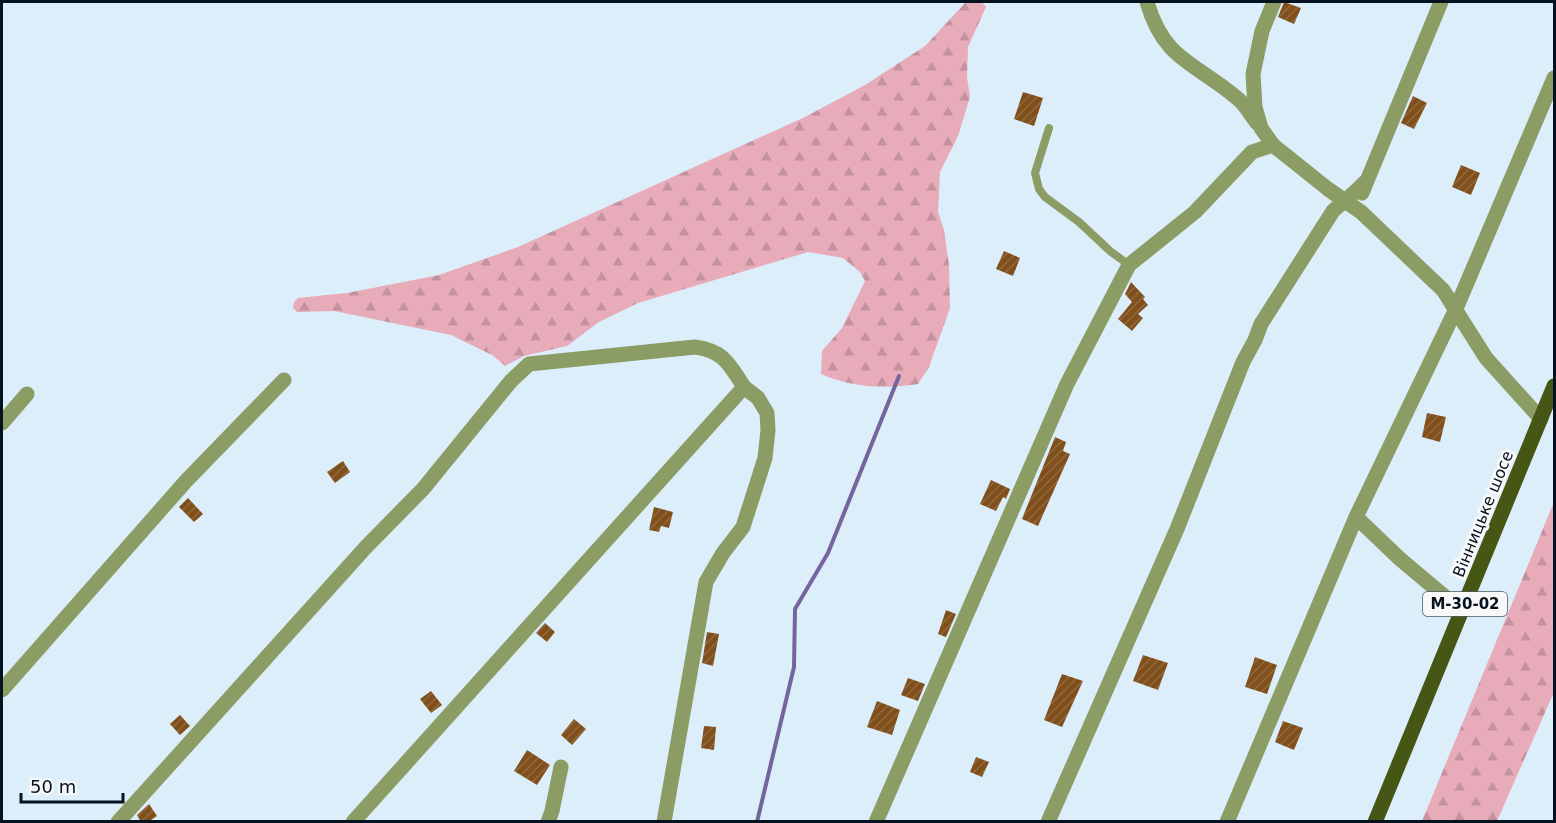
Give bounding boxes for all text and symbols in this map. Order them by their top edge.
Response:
street label: Вінницьке шосе [1449,448,1517,580]
road number: М-30-02 [1423,592,1507,616]
scale bar [21,766,123,804]
text: 50 m [30,776,76,797]

